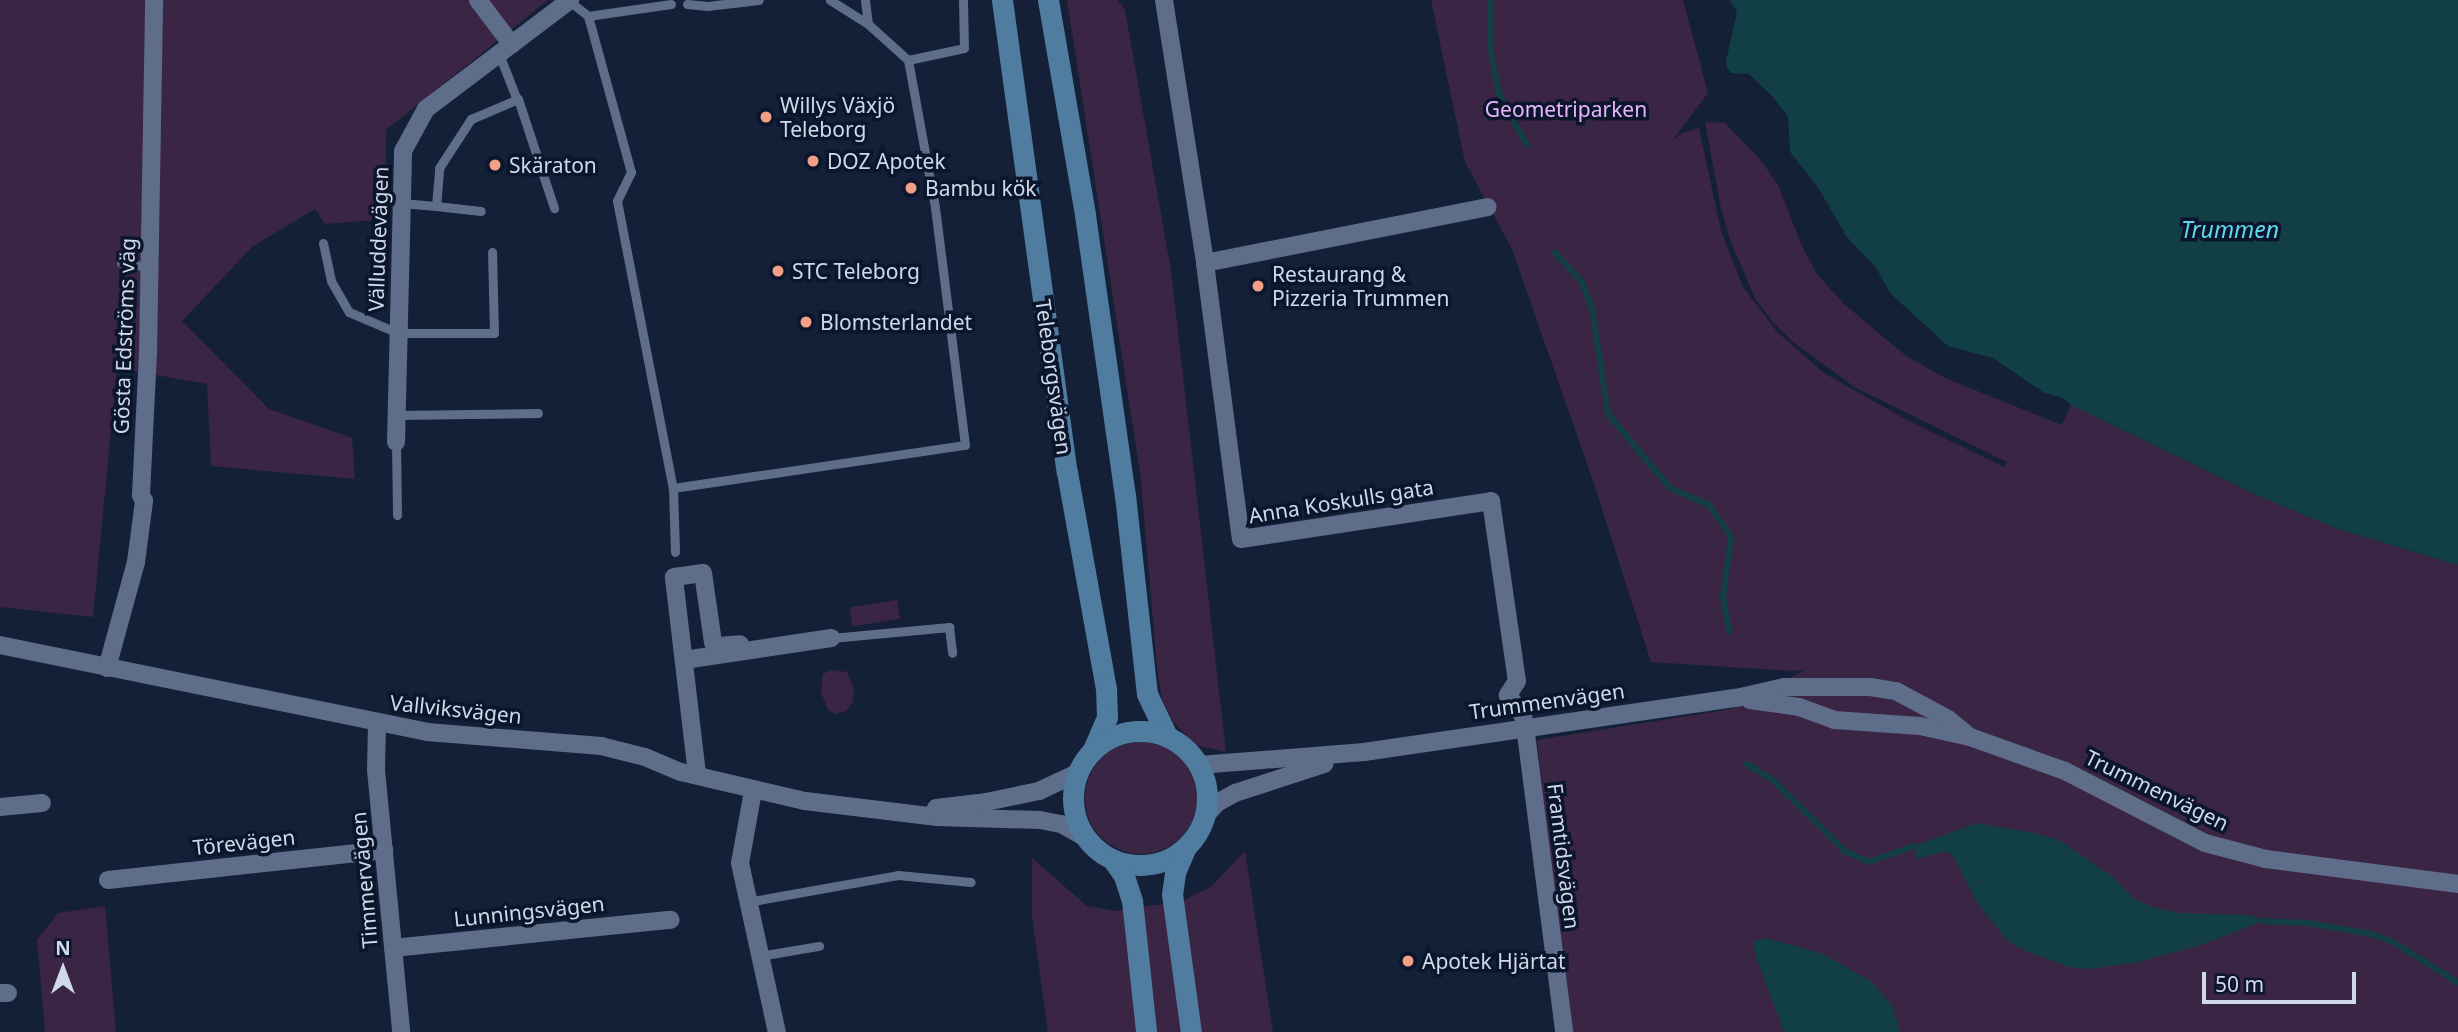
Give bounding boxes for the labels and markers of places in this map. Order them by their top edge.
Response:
place label: Willys Växjö Teleborg [780,92,895,142]
marker: Willys Växjö Teleborg [758,109,774,125]
place label: DOZ Apotek [827,148,946,174]
place label: Skäraton [509,152,597,178]
marker: DOZ Apotek [805,153,821,169]
marker: Skäraton [487,157,503,173]
place label: Bambu kök [925,175,1037,201]
marker: Bambu kök [903,180,919,196]
place label: STC Teleborg [792,258,920,284]
place label: Restaurang & Pizzeria Trummen [1272,261,1449,311]
marker: STC Teleborg [770,263,786,279]
marker: Restaurang & Pizzeria Trummen [1250,278,1266,294]
place label: Blomsterlandet [820,309,972,335]
marker: Blomsterlandet [798,314,814,330]
place label: Apotek Hjärtat [1422,948,1566,974]
marker: Apotek Hjärtat [1400,953,1416,969]

